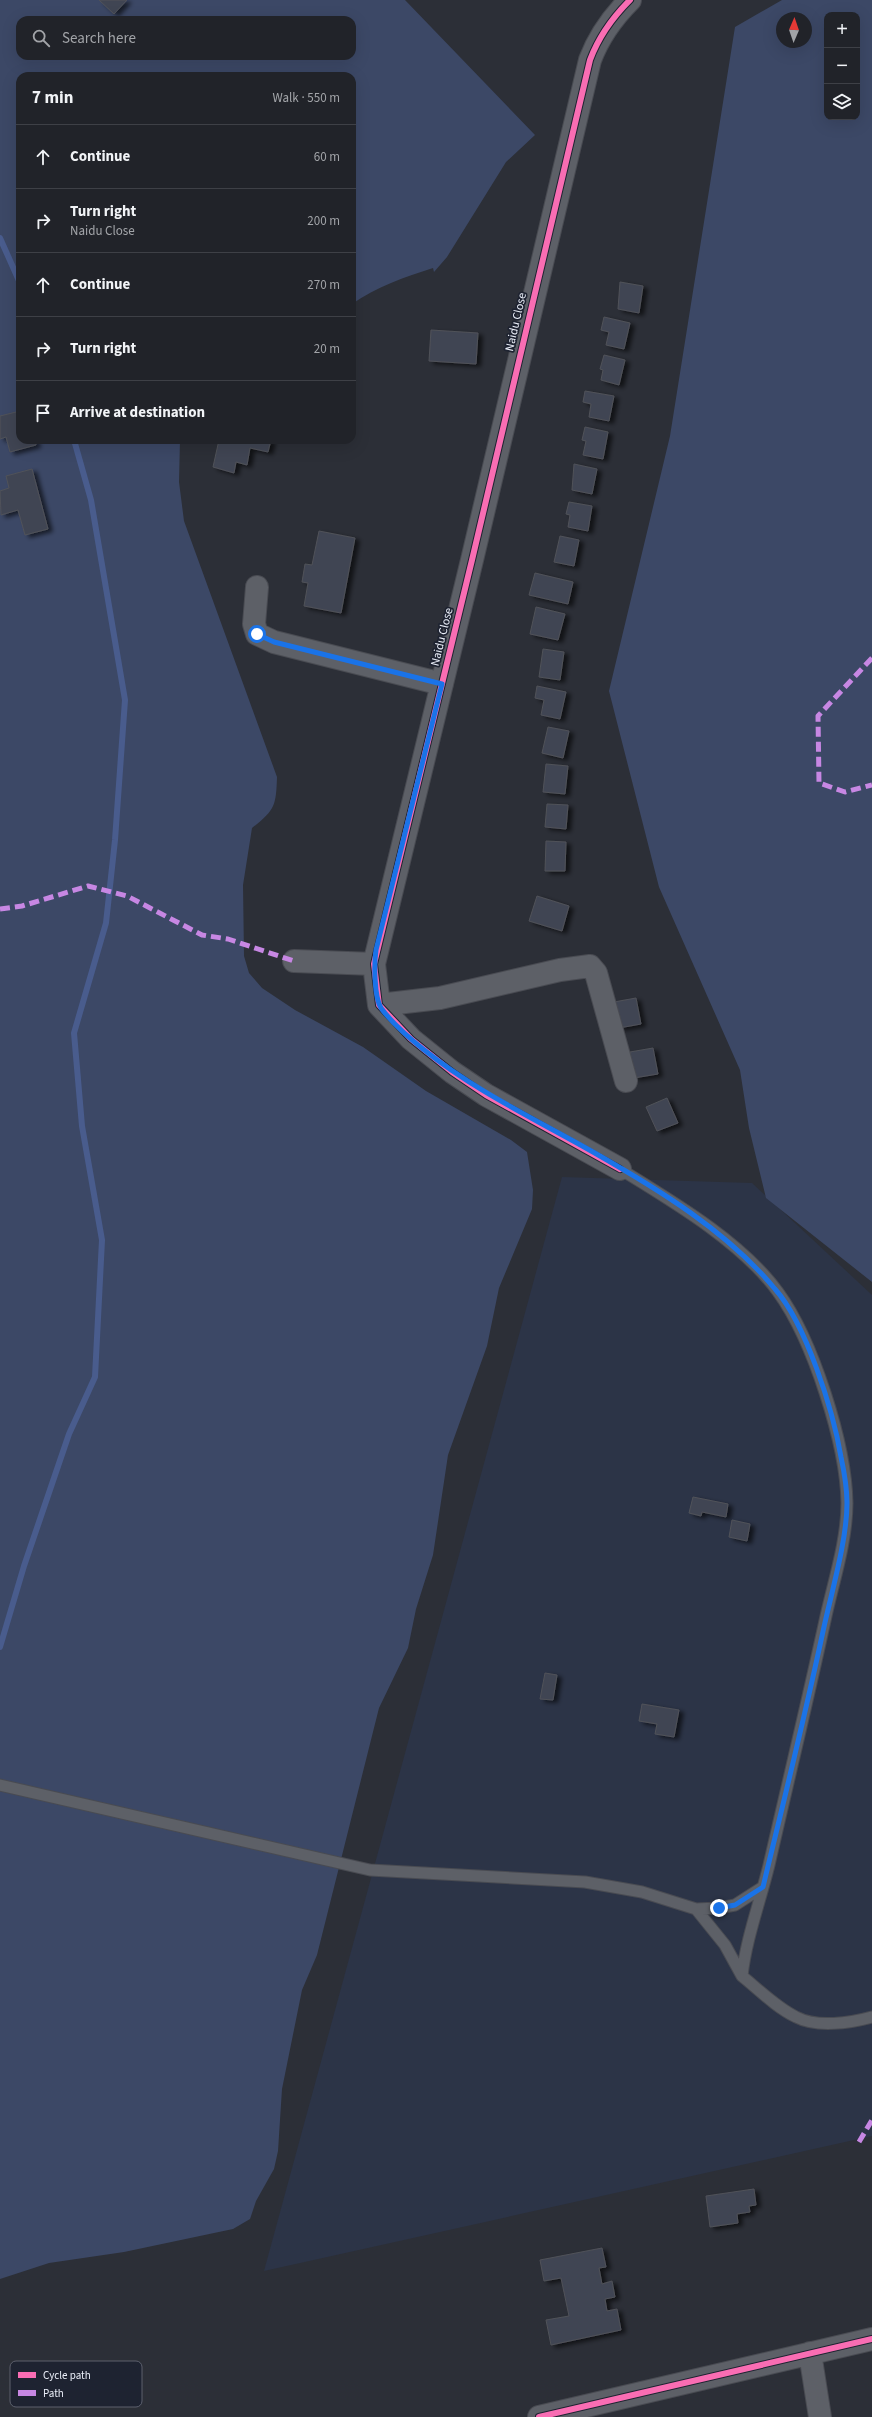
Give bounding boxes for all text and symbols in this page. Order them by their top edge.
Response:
north arrow [776,12,812,48]
map controls [824,12,860,120]
button: + [824,12,860,48]
search box [16,16,356,60]
icon: search [30,27,52,49]
text: Search here [62,28,136,49]
button: − [824,48,860,84]
button: layers [824,84,860,120]
text: 7 min [32,86,73,110]
text: Walk · 550 m [272,89,340,107]
icon: ahead [32,146,54,168]
text: Continue [70,146,130,167]
text: 60 m [314,148,340,166]
text: Turn right [70,201,136,222]
icon: right [32,210,54,232]
text: 200 m [307,212,340,230]
text: Naidu Close [70,222,135,240]
icon: ahead [32,274,54,296]
text: Continue [70,274,130,295]
text: 270 m [307,276,340,294]
street label: Naidu Close [501,291,531,353]
icon: right [32,338,54,360]
text: Turn right [70,338,136,359]
text: 20 m [314,340,340,358]
icon: arrive [32,402,54,424]
text: Arrive at destination [70,402,205,423]
street label: Naidu Close [427,606,457,668]
route start [248,625,266,643]
route end [710,1899,728,1917]
legend [10,2361,142,2407]
text: Cycle path [43,2368,91,2383]
text: Path [43,2386,64,2401]

